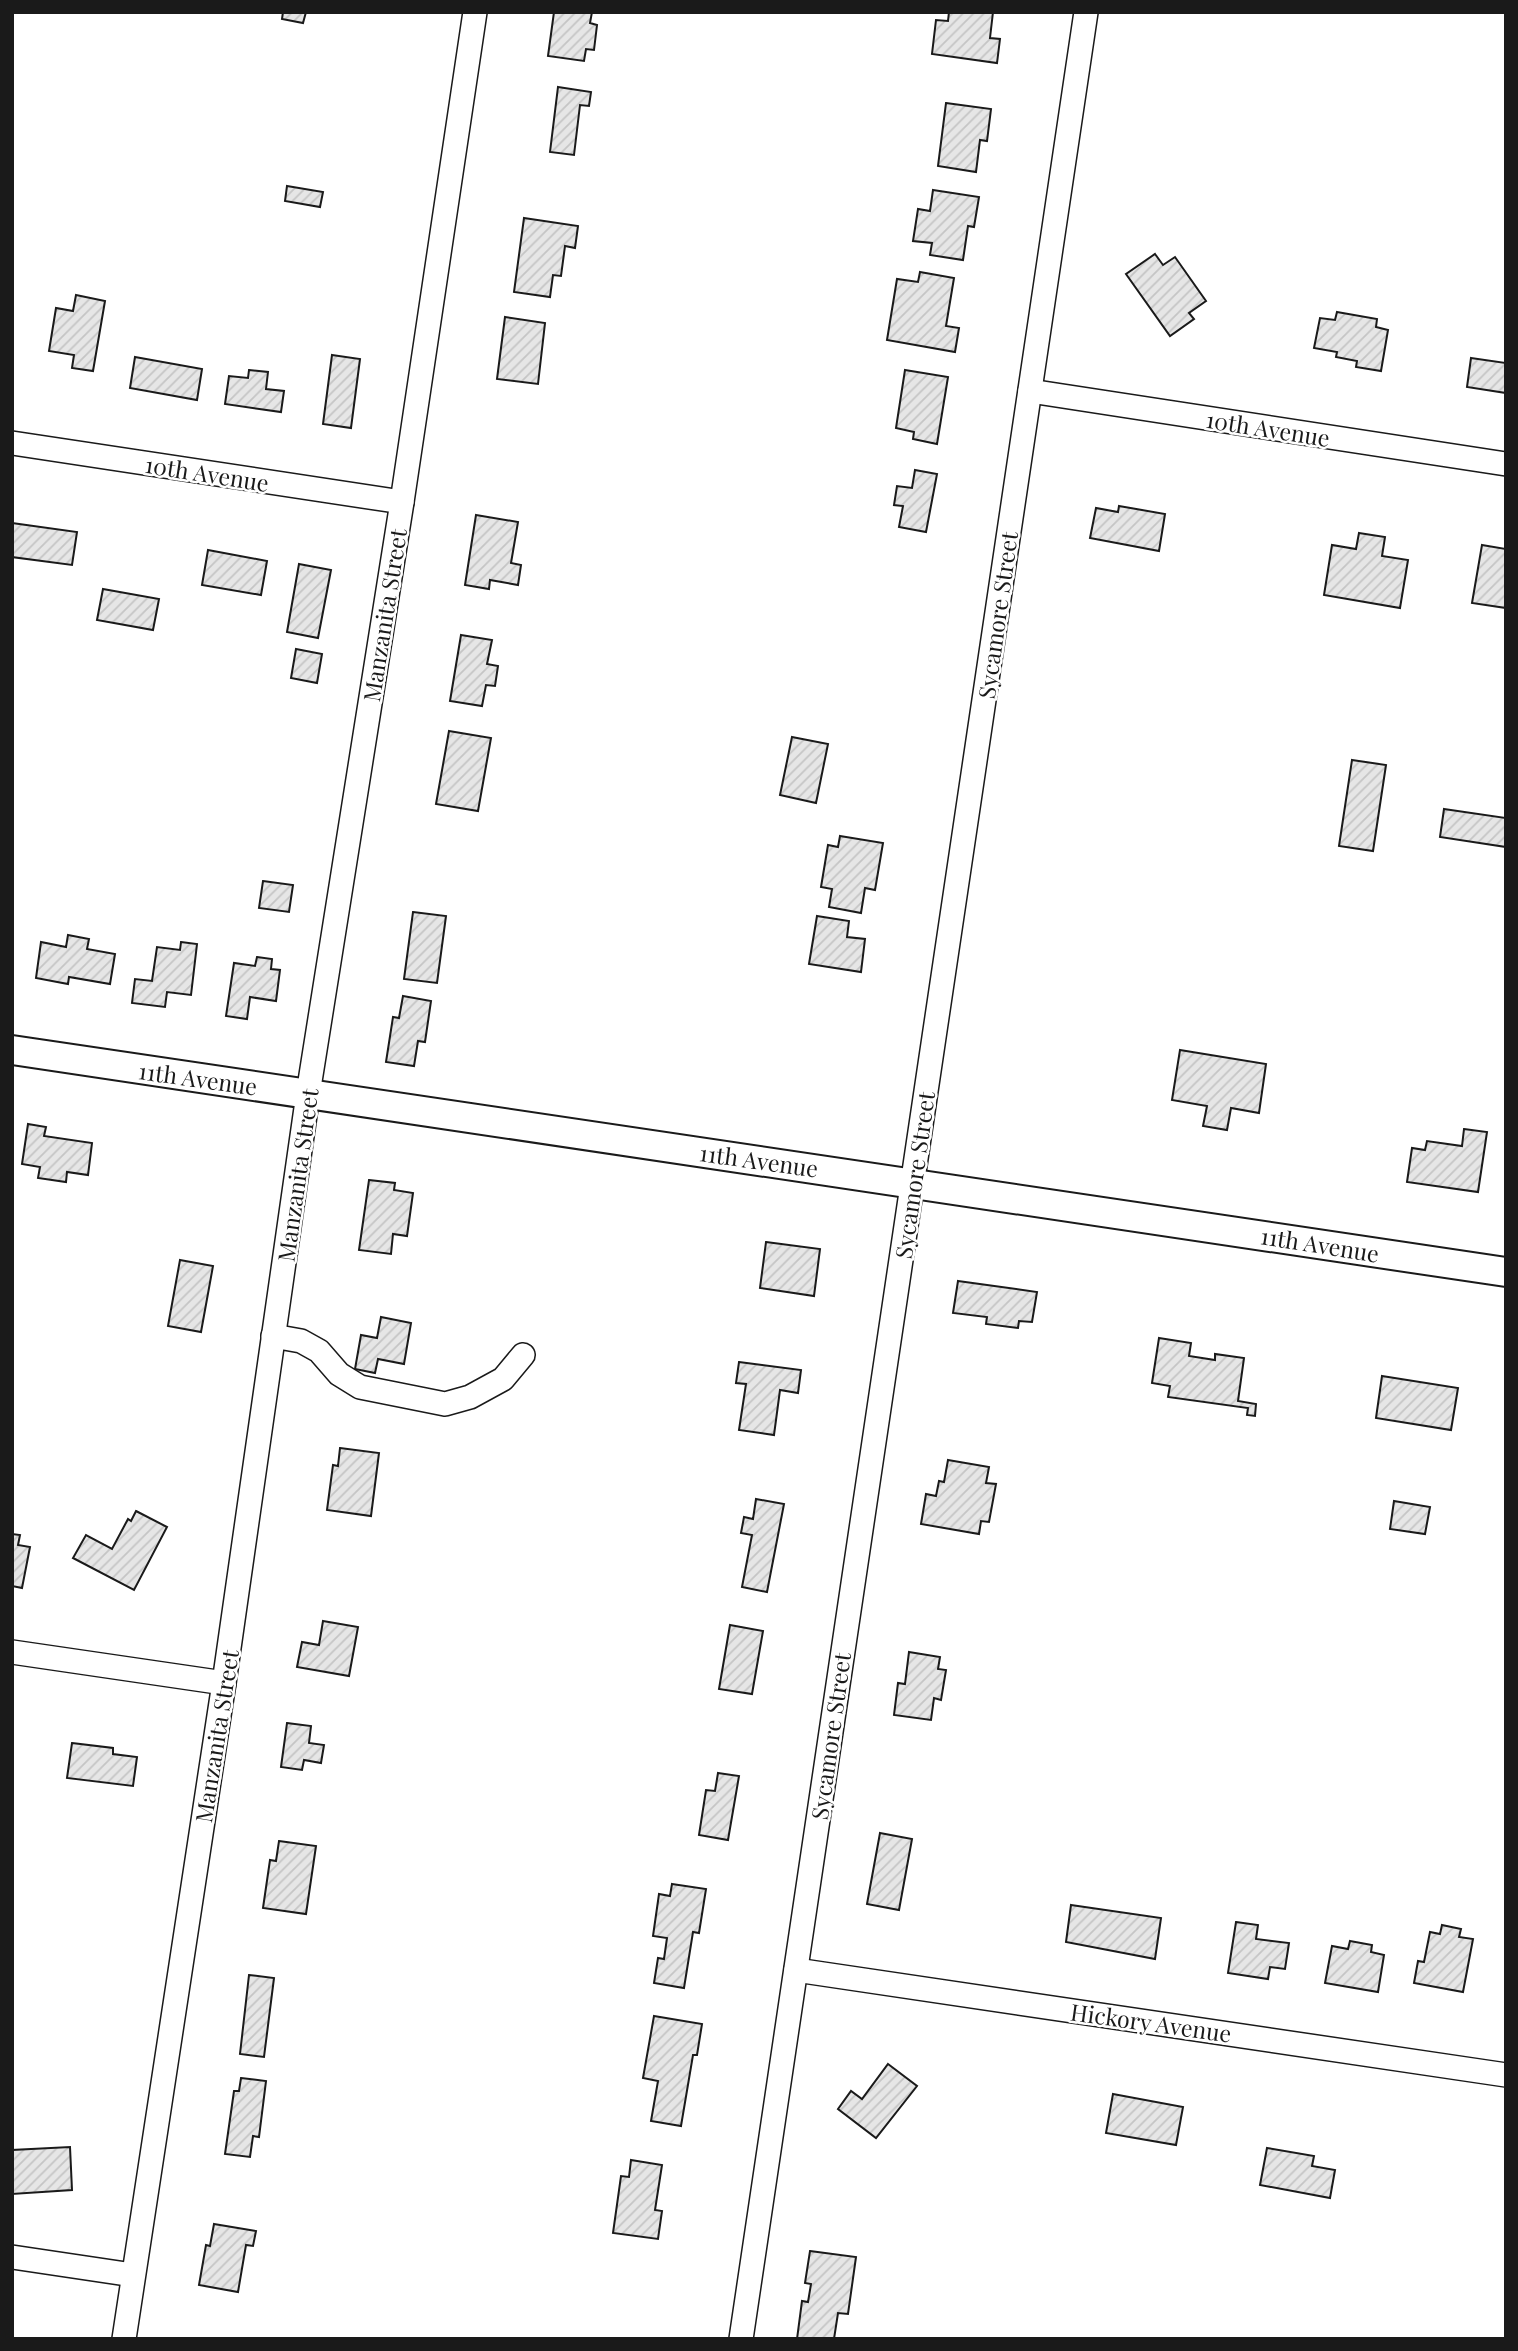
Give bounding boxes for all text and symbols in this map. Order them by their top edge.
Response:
street label: 10th Avenue [1204,403,1332,453]
street label: 10th Avenue [143,448,271,498]
street label: Manzanita Street [355,525,413,704]
street label: Sycamore Street [970,529,1024,701]
street label: 11th Avenue [137,1054,259,1102]
street label: Manzanita Street [269,1085,325,1264]
street label: Sycamore Street [887,1089,941,1261]
street label: 11th Avenue [698,1136,820,1184]
street label: 11th Avenue [1259,1219,1381,1269]
street label: Manzanita Street [187,1646,245,1825]
street label: Sycamore Street [803,1650,857,1822]
street label: Hickory Avenue [1069,1995,1233,2049]

